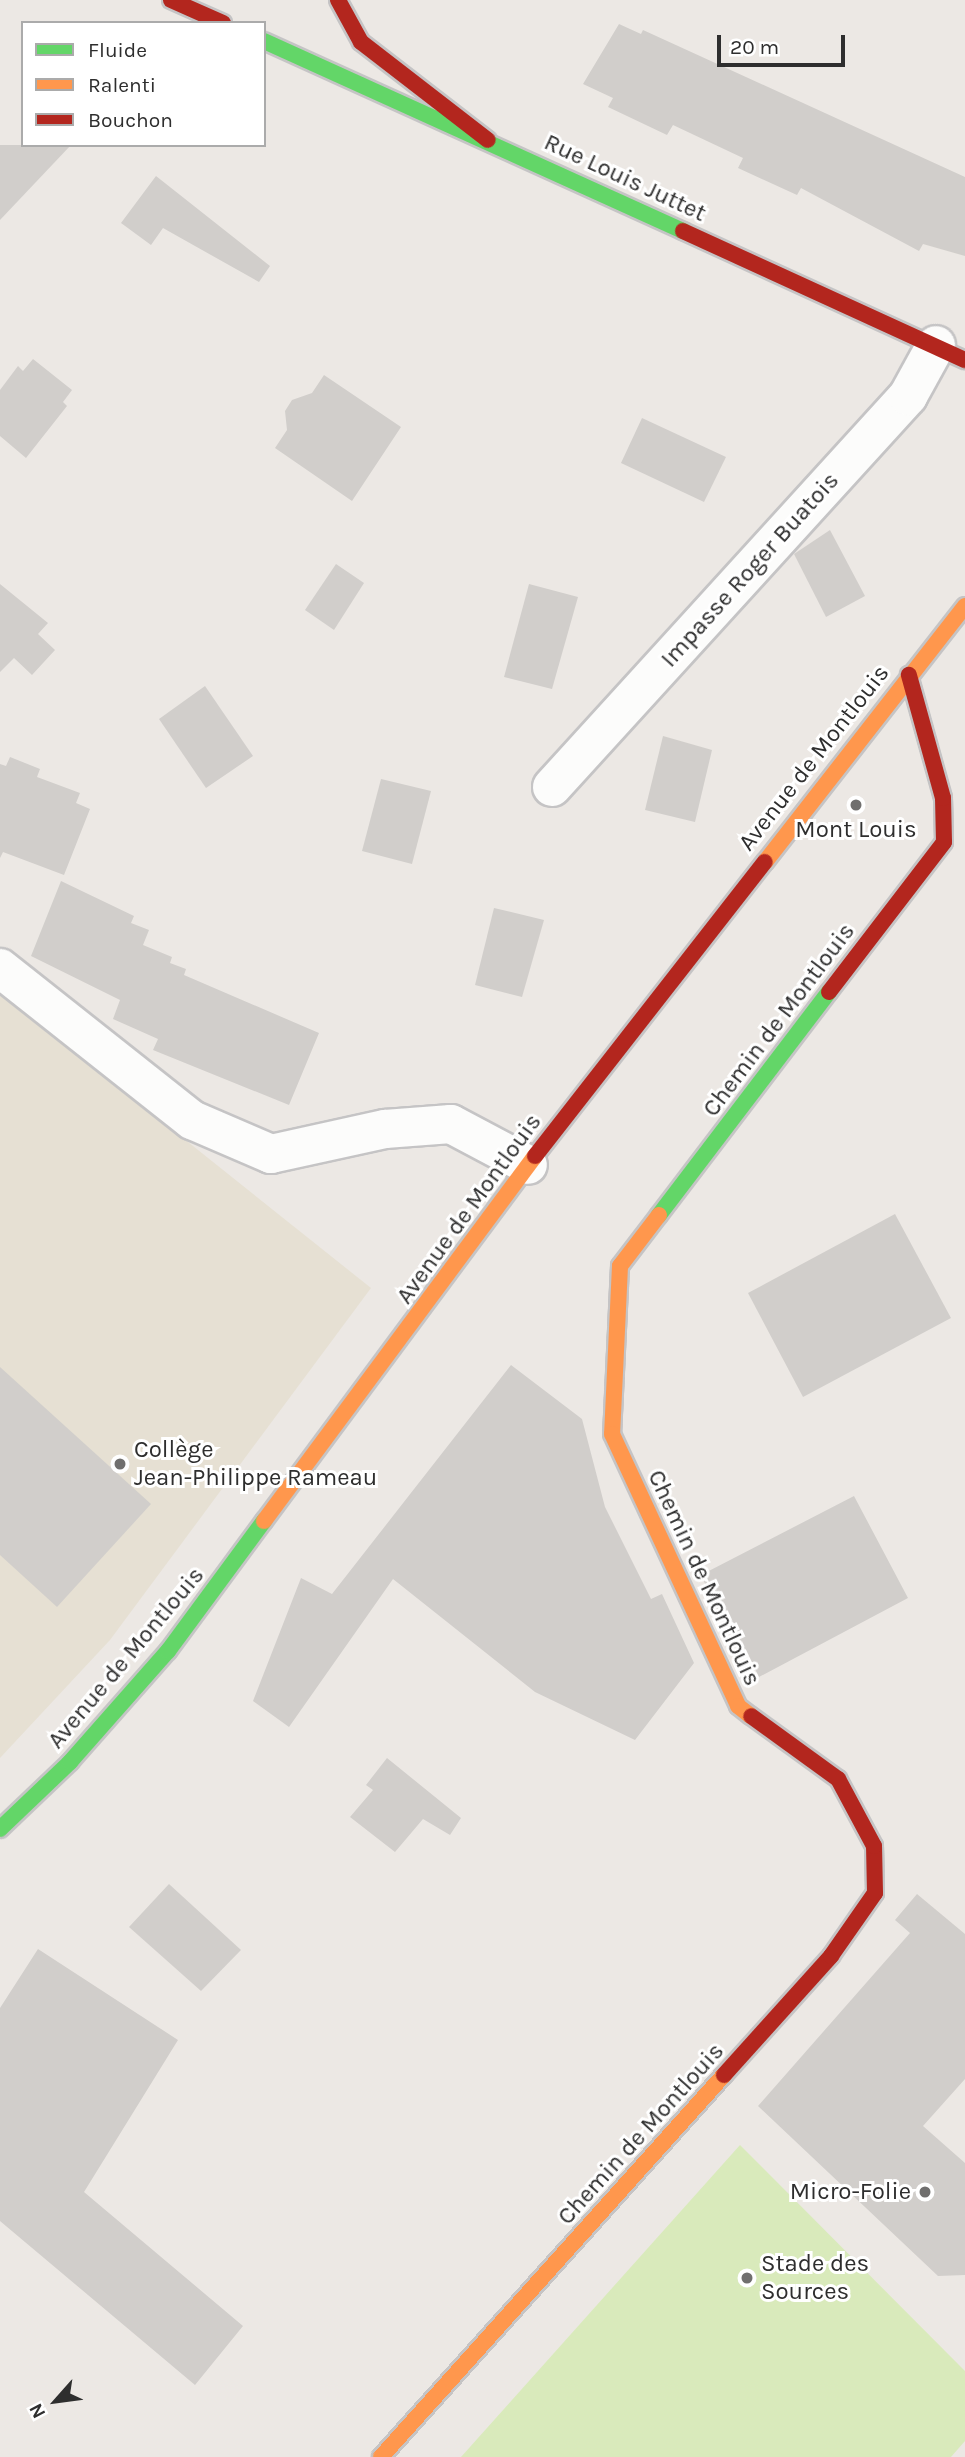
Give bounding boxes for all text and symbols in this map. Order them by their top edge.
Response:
legend [21,21,266,147]
scale bar [720,21,848,65]
text: 20 m [730,35,779,59]
text: Fluide [88,38,147,62]
text: Ralenti [88,73,156,97]
text: Bouchon [88,108,173,132]
street label: Rue Louis Juttet [540,128,710,228]
street label: Impasse Roger Buatois [655,467,845,673]
street label: Avenue de Montlouis [732,659,896,857]
marker: Mont Louis [848,797,864,813]
place label: Mont Louis [795,816,917,844]
street label: Chemin de Montlouis [697,918,861,1122]
street label: Avenue de Montlouis [390,1108,548,1310]
place label: Collège Jean-Philippe Rameau [134,1436,377,1492]
marker: Collège Jean-Philippe Rameau [112,1456,128,1472]
street label: Chemin de Montlouis [641,1466,767,1690]
street label: Avenue de Montlouis [42,1561,210,1755]
street label: Chemin de Montlouis [552,2037,730,2231]
place label: Micro-Folie [790,2178,911,2206]
marker: Micro-Folie [917,2184,933,2200]
place label: Stade des Sources [761,2250,869,2306]
marker: Stade des Sources [739,2270,755,2286]
north arrow [21,2366,91,2436]
text: N [25,2400,50,2422]

